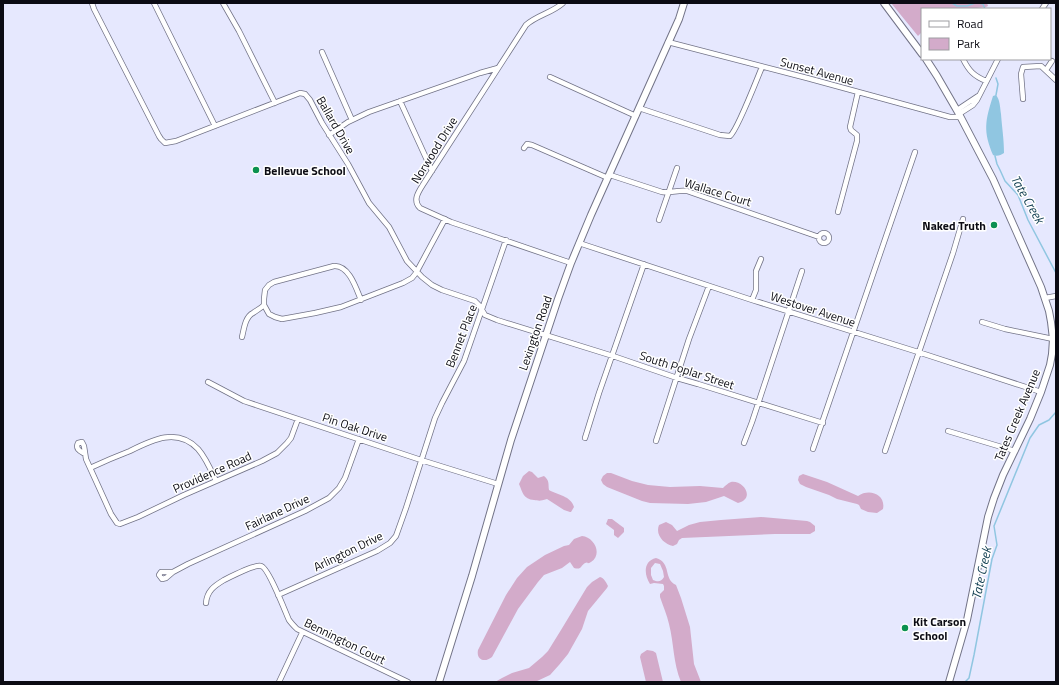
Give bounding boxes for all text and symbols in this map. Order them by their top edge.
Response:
legend [921,8,1051,60]
text: Road [957,14,983,33]
text: Park [957,34,980,53]
street label: Sunset Avenue [778,52,856,90]
street label: Ballard Drive [312,92,360,158]
street label: Norwood Drive [406,113,462,187]
place label: Bellevue School [264,161,346,180]
marker: Bellevue School [251,165,261,175]
water label: Tate Creek [1006,171,1051,229]
street label: Wallace Court [682,173,755,211]
place label: Naked Truth [922,216,986,235]
marker: Naked Truth [989,220,999,230]
street label: Westover Avenue [768,286,858,332]
street label: Lexington Road [513,293,557,373]
street label: Bennet Place [440,302,482,370]
street label: South Poplar Street [637,346,738,395]
street label: Tates Creek Avenue [989,366,1045,464]
street label: Pin Oak Drive [320,408,390,446]
street label: Providence Road [170,446,254,498]
street label: Fairlane Drive [242,489,312,535]
street label: Arlington Drive [310,526,386,576]
water label: Tate Creek [966,543,997,601]
place label: Kit Carson School [913,612,966,645]
street label: Bennington Court [301,613,390,669]
marker: Kit Carson School [900,623,910,633]

